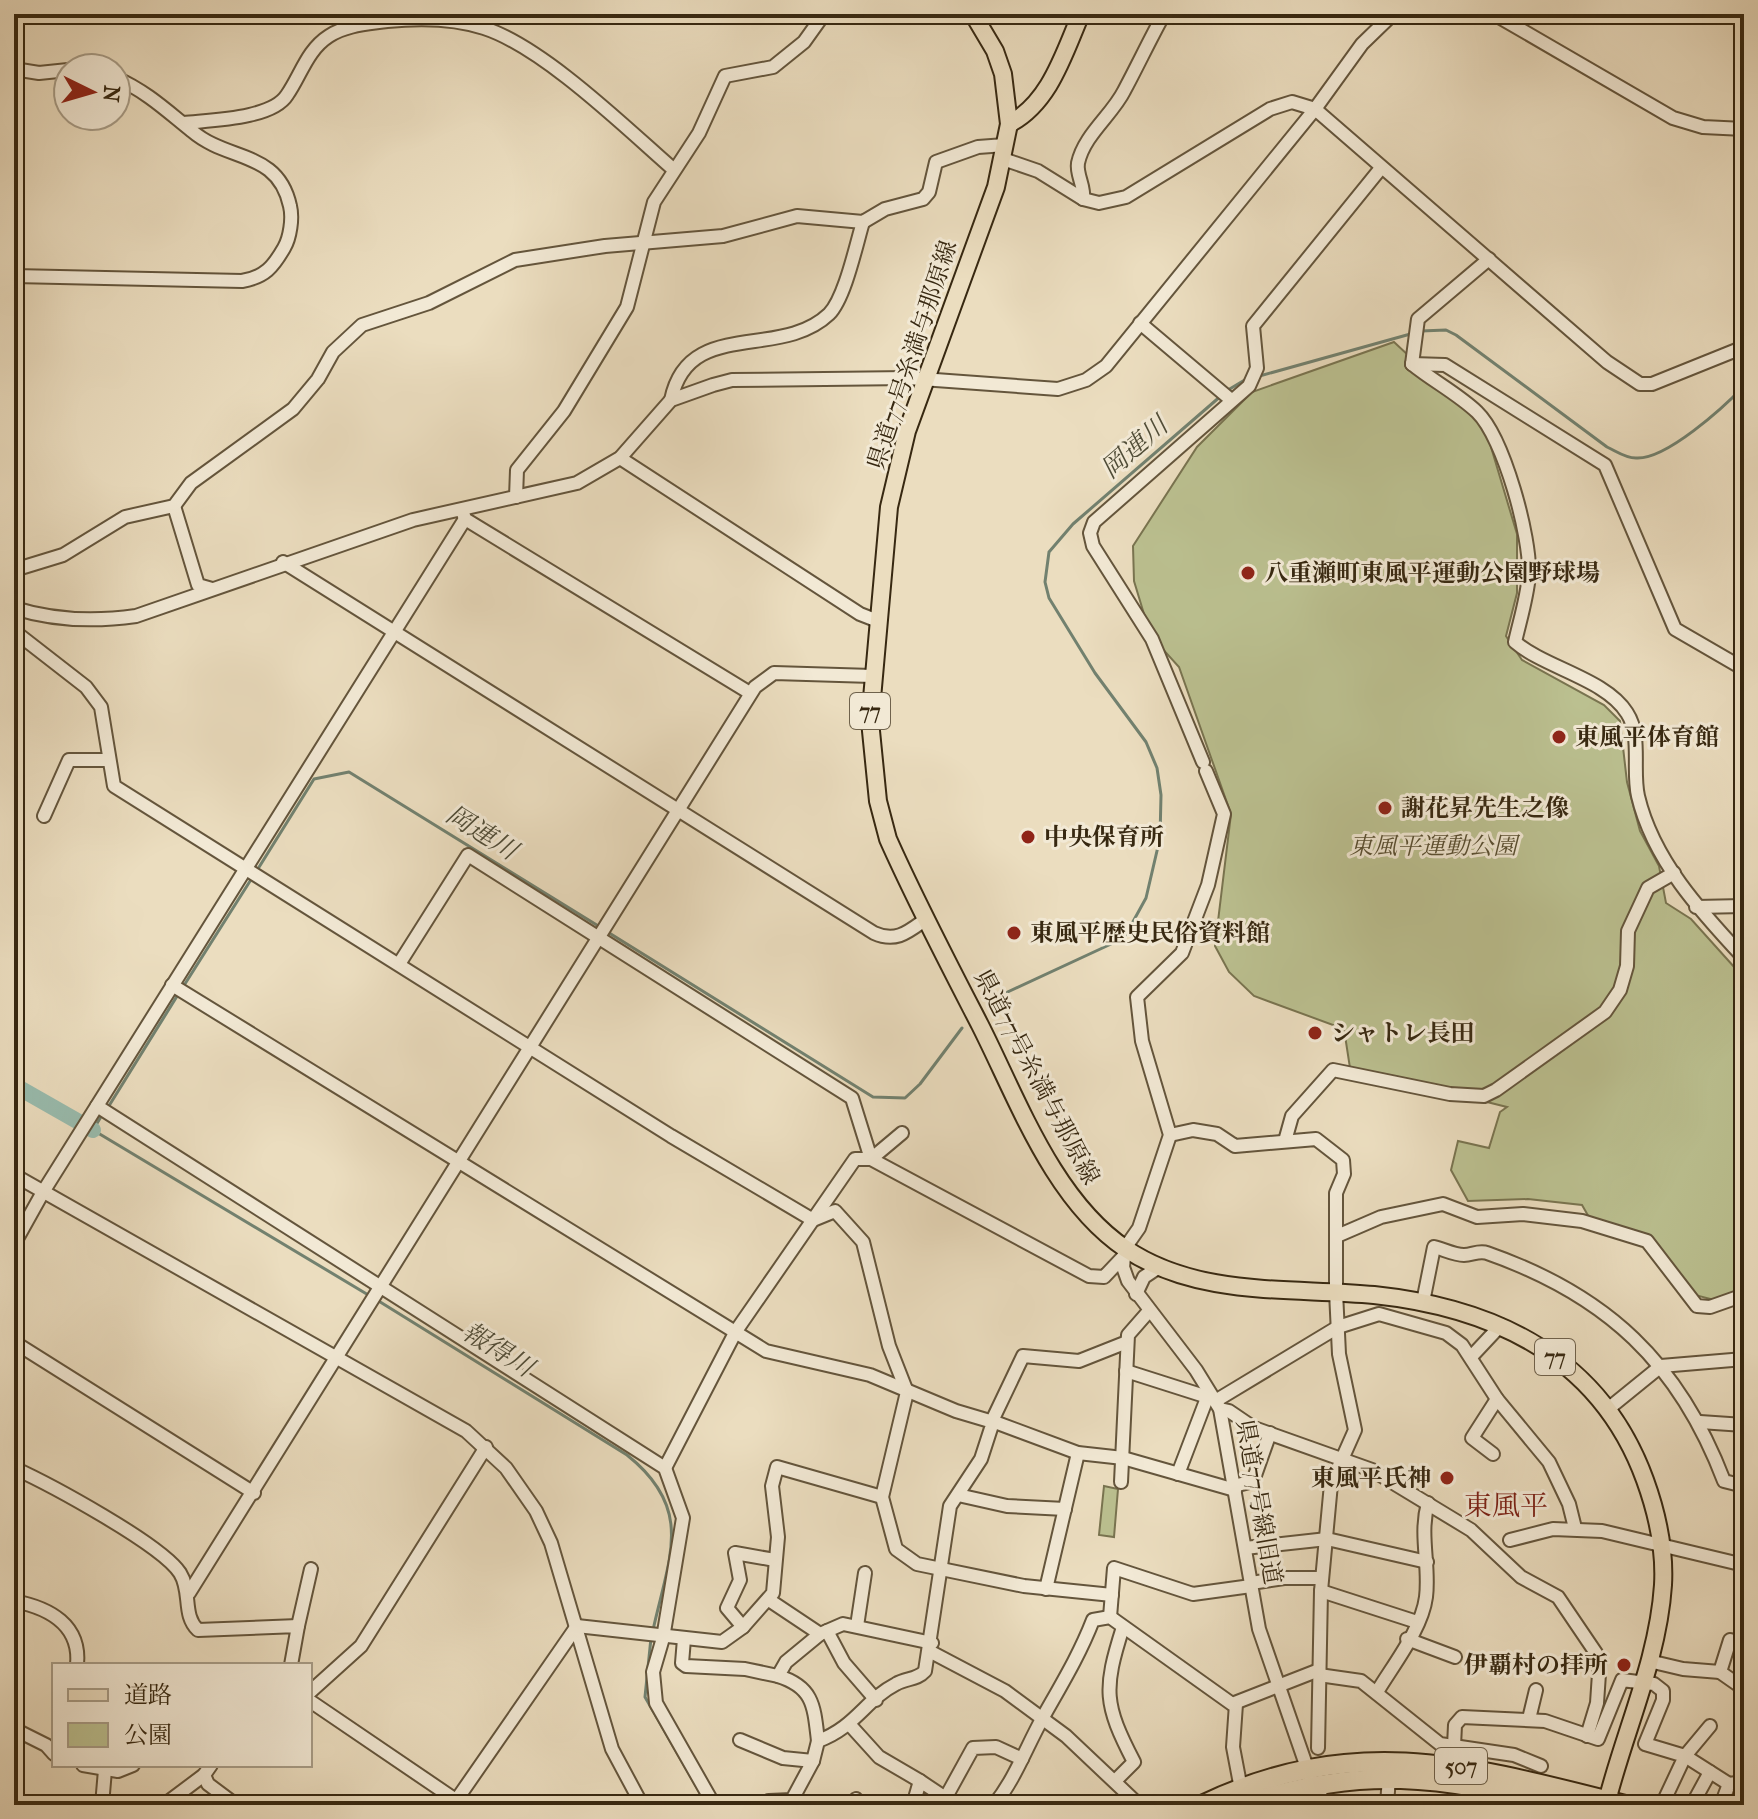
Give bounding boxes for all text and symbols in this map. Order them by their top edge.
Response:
north arrow [52,52,132,132]
text: N [97,84,125,103]
street label: 県道77号糸満与那原線 [862,237,962,473]
water label: 岡連川 [1095,408,1176,485]
place label: 八重瀬町東風平運動公園野球場 [1264,559,1600,587]
marker: 八重瀬町東風平運動公園野球場 [1239,564,1257,582]
road number: 77 [850,693,890,729]
place label: 東風平体育館 [1575,723,1719,751]
marker: 東風平体育館 [1550,728,1568,746]
place label: 謝花昇先生之像 [1401,794,1569,822]
water label: 岡連川 [440,799,526,868]
marker: 謝花昇先生之像 [1376,799,1394,817]
place label: 中央保育所 [1044,823,1164,851]
marker: 中央保育所 [1019,828,1037,846]
park label: 東風平運動公園 [1349,832,1521,860]
place label: 東風平歴史民俗資料館 [1030,919,1270,947]
marker: 東風平歴史民俗資料館 [1005,924,1023,942]
street label: 県道77号糸満与那原線 [969,965,1105,1189]
place label: シャトレ長田 [1331,1019,1475,1047]
marker: シャトレ長田 [1306,1024,1324,1042]
water label: 報得川 [456,1316,542,1385]
road number: 77 [1535,1339,1575,1375]
street label: 県道77号線旧道 [1231,1417,1287,1587]
place label: 東風平氏神 [1311,1464,1431,1492]
marker: 東風平氏神 [1438,1469,1456,1487]
district label: 東風平 [1464,1489,1548,1522]
place label: 伊覇村の拝所 [1464,1651,1608,1679]
marker: 伊覇村の拝所 [1615,1656,1633,1674]
legend [52,1663,312,1767]
text: 道路 [124,1681,172,1709]
text: 公園 [124,1721,172,1749]
road number: 507 [1435,1748,1487,1784]

